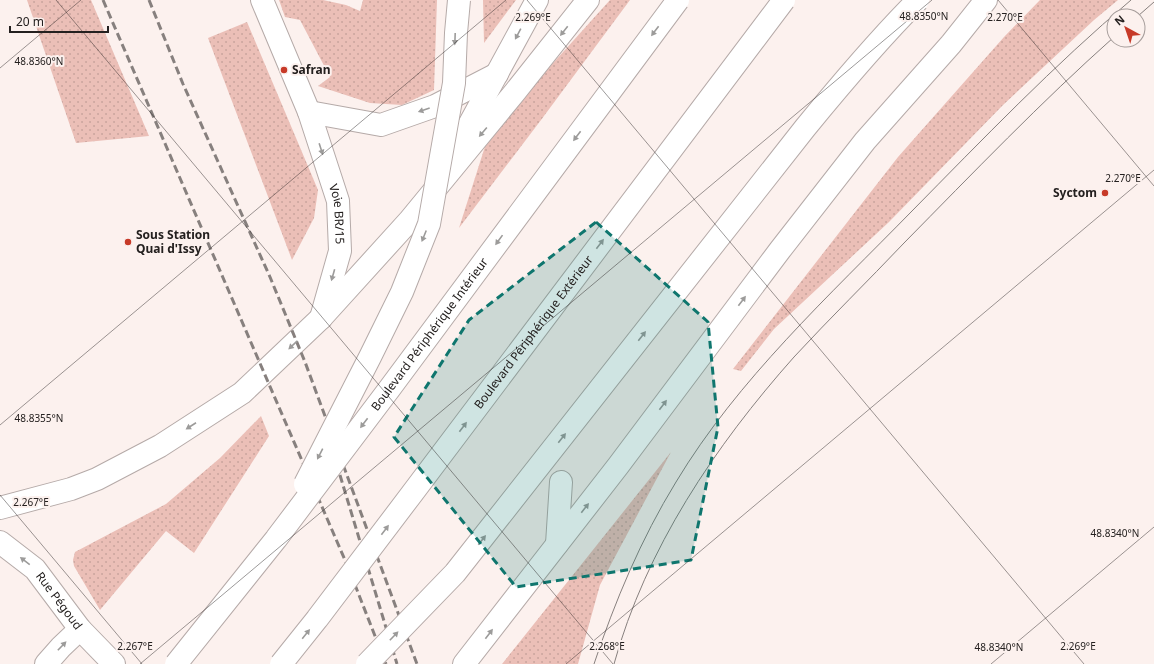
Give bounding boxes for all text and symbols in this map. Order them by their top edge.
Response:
scale bar [10,8,108,34]
north arrow [1106,8,1146,48]
text: 48.8350°N [900,9,948,23]
text: 2.269°E [515,10,551,24]
text: 2.270°E [987,10,1023,24]
text: N [1111,11,1128,29]
text: 20 m [16,13,44,30]
one-way arrow [560,25,569,36]
one-way arrow [650,26,659,37]
one-way arrow [515,29,521,40]
one-way arrow [452,33,459,45]
text: 48.8360°N [15,54,63,68]
place label: Safran [292,61,331,78]
marker: Safran [279,65,289,75]
one-way arrow [418,107,430,113]
one-way arrow [478,126,487,137]
one-way arrow [573,130,581,141]
one-way arrow [318,143,324,155]
text: 2.270°E [1105,171,1141,185]
street label: Voie BR/15 [325,182,349,245]
place label: Syctom [1053,184,1097,201]
marker: Syctom [1100,188,1110,198]
place label: Sous Station Quai d'Issy [136,226,210,257]
one-way arrow [420,230,426,242]
one-way arrow [495,234,503,245]
marker: Sous Station Quai d'Issy [123,237,133,247]
one-way arrow [595,239,604,250]
street label: Boulevard Périphérique Extérieur [470,252,597,412]
street label: Boulevard Périphérique Intérieur [367,254,492,414]
one-way arrow [330,270,336,282]
one-way arrow [737,296,745,306]
one-way arrow [638,330,647,341]
one-way arrow [288,340,298,350]
one-way arrow [659,399,668,410]
text: 48.8355°N [15,411,63,425]
one-way arrow [360,418,368,429]
one-way arrow [459,421,467,432]
one-way arrow [186,422,197,430]
one-way arrow [558,432,566,443]
one-way arrow [317,449,324,460]
text: 2.267°E [13,495,49,509]
one-way arrow [580,503,589,514]
one-way arrow [380,525,389,536]
text: 48.8340°N [1091,526,1139,540]
one-way arrow [477,534,486,545]
one-way arrow [19,557,30,565]
street label: Rue Pégoud [32,568,87,633]
one-way arrow [301,628,310,639]
one-way arrow [484,628,493,639]
one-way arrow [390,631,399,641]
text: 2.267°E [117,639,153,653]
text: 2.268°E [589,639,625,653]
text: 2.269°E [1060,639,1096,653]
text: 48.8340°N [975,640,1023,654]
one-way arrow [58,641,67,651]

